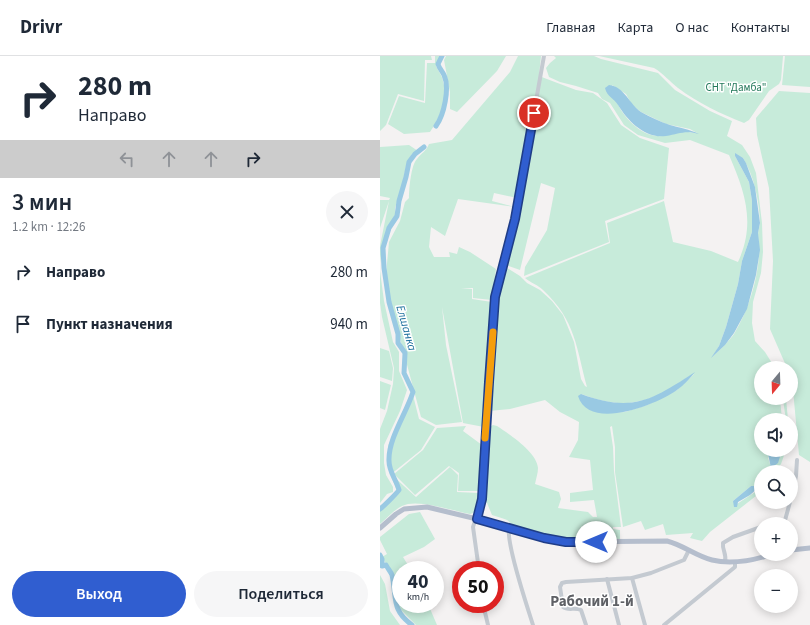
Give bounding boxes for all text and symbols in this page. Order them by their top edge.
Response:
text: Drivr [20,14,62,41]
text: Главная [546,18,595,38]
text: Карта [617,18,653,38]
text: О нас [675,18,709,38]
text: Контакты [731,18,790,38]
text: 280 m [78,66,152,106]
icon: right [12,72,64,124]
park label: СНТ "Дамба" [705,80,767,95]
pin [517,96,551,130]
icon: arrive [523,102,545,124]
text: Направо [78,103,146,128]
icon: left [116,148,138,170]
icon: ahead [158,148,180,170]
icon: ahead [200,148,222,170]
icon: right [242,148,264,170]
text: 3 мин [12,185,72,220]
button: close [326,191,368,233]
text: 1.2 km · 12:26 [12,218,86,236]
icon: right [12,261,34,283]
text: Направо [46,262,105,283]
text: 280 m [330,262,368,283]
water label: Елшанка [391,303,421,353]
icon: arrive [12,313,34,335]
text: Пункт назначения [46,314,173,335]
text: 940 m [330,314,368,335]
north arrow [754,361,798,405]
map controls [754,361,798,613]
button: sound [754,413,798,457]
button: search [754,465,798,509]
button: + [754,517,798,561]
position arrow [575,521,617,563]
speed limit sign: 50 [452,561,504,613]
text: 40 [407,568,429,596]
button: − [754,569,798,613]
button: Выход [12,571,186,617]
button: Поделиться [194,571,368,617]
text: km/h [407,590,429,604]
district label: Рабочий 1‑й [550,591,634,612]

